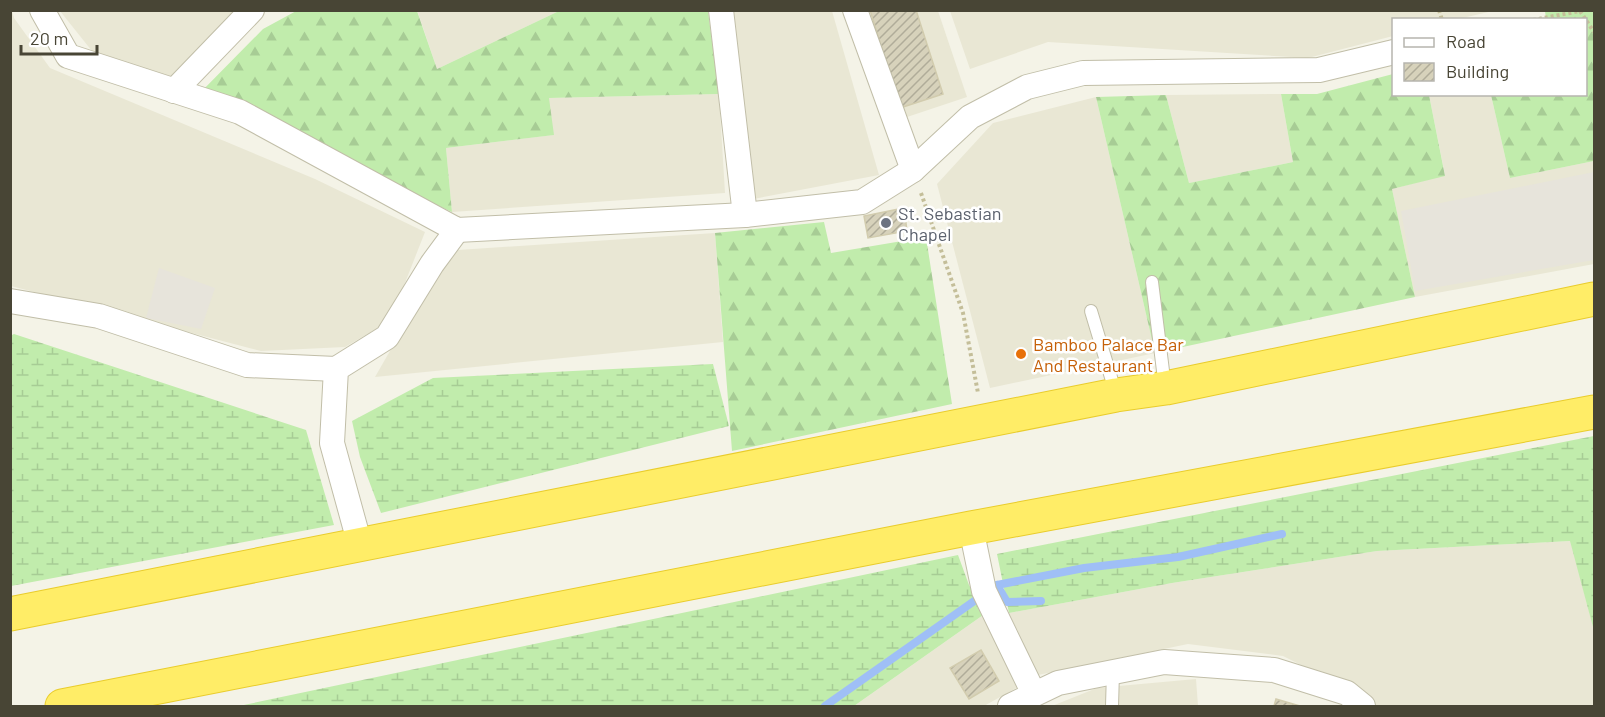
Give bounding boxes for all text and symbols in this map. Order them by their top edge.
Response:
scale bar [21,18,98,56]
legend [1392,18,1587,96]
text: 20 m [30,27,68,49]
text: Road [1446,30,1486,52]
text: Building [1446,60,1509,82]
place label: St. Sebastian Chapel [898,202,1001,245]
marker: St. Sebastian Chapel [879,216,893,230]
place label: Bamboo Palace Bar And Restaurant [1033,333,1184,376]
marker: Bamboo Palace Bar And Restaurant [1014,347,1028,361]

